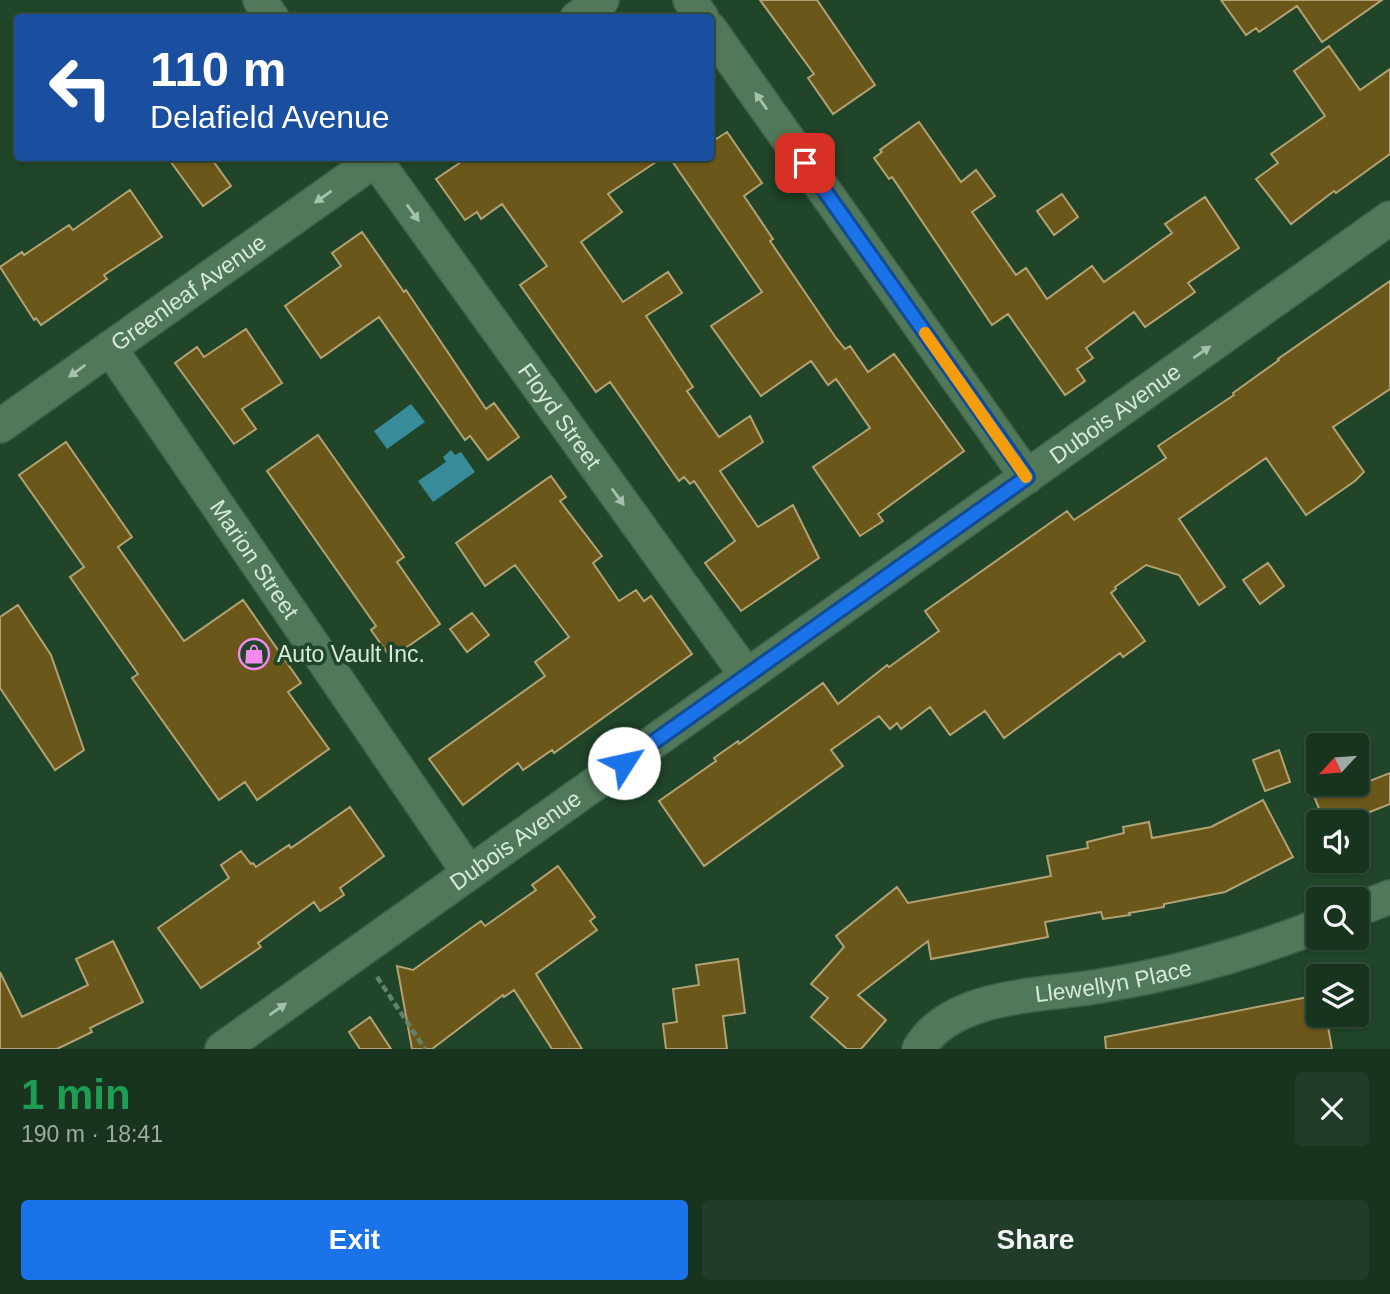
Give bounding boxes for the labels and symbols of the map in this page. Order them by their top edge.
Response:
one-way arrow [754,92,768,110]
pin [775,133,835,193]
one-way arrow [314,190,332,204]
one-way arrow [406,204,420,222]
street label: Greenleaf Avenue [106,229,271,356]
one-way arrow [1193,345,1211,359]
street label: Floyd Street [513,358,607,474]
street label: Dubois Avenue [1045,358,1185,469]
one-way arrow [68,364,86,378]
one-way arrow [611,488,625,506]
street label: Marion Street [205,495,305,624]
shop icon: Auto Vault Inc. [237,637,271,671]
place label: Auto Vault Inc. [277,641,425,667]
position arrow [587,726,661,800]
north arrow [1306,733,1368,796]
street label: Dubois Avenue [445,785,586,896]
street label: Llewellyn Place [1033,955,1194,1007]
one-way arrow [269,1003,287,1017]

